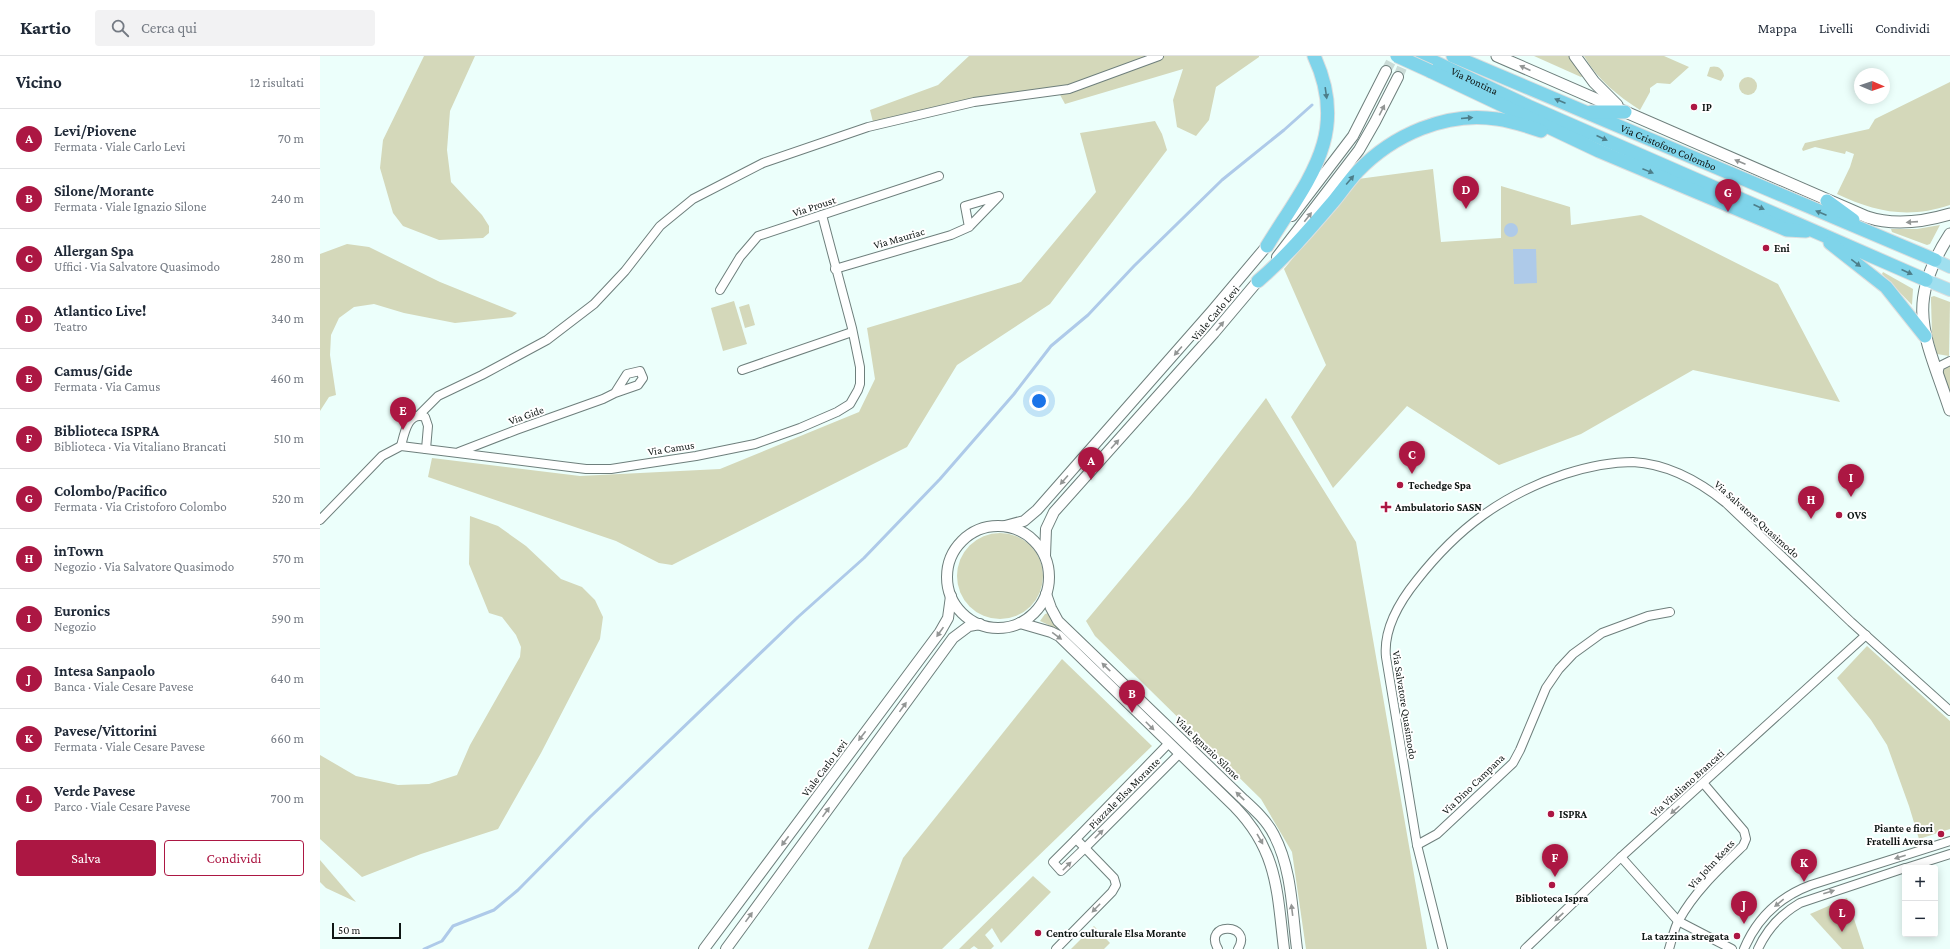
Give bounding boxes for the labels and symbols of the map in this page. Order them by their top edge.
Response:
street label: Via Pontina [1449,65,1500,97]
one-way arrow [1519,65,1531,71]
north arrow [1854,68,1890,104]
one-way arrow [1323,87,1329,99]
one-way arrow [1554,98,1566,105]
place label: IP [1702,101,1712,113]
marker: IP [1689,102,1699,112]
one-way arrow [1378,104,1385,116]
one-way arrow [1461,115,1473,122]
street label: Via Cristoforo Colombo [1619,122,1719,173]
one-way arrow [1596,135,1607,141]
one-way arrow [1735,159,1746,165]
one-way arrow [1643,169,1655,175]
one-way arrow [1346,175,1355,185]
pin: D [1453,176,1479,209]
pin: G [1715,179,1741,212]
street label: Via Proust [791,193,837,219]
one-way arrow [1754,204,1765,210]
one-way arrow [1815,209,1827,215]
one-way arrow [1304,211,1312,222]
one-way arrow [1906,218,1918,225]
street label: Via Mauriac [872,225,926,251]
place label: Eni [1774,242,1791,254]
marker: Eni [1761,243,1771,253]
one-way arrow [1851,259,1862,267]
one-way arrow [1901,269,1912,275]
street label: Viale Carlo Levi [1189,283,1241,343]
one-way arrow [1216,321,1225,331]
one-way arrow [1173,345,1182,356]
your location [1029,391,1049,411]
pin: E [390,397,416,430]
street label: Via Gide [507,403,545,427]
street label: Via Camus [647,438,695,458]
one-way arrow [1111,439,1120,449]
pin: C [1399,441,1425,474]
pin: A [1078,447,1104,480]
pin: I [1838,464,1864,497]
one-way arrow [1060,475,1069,485]
street label: Via Salvatore Quasimodo [1712,478,1802,561]
place label: Techedge Spa [1408,479,1472,491]
marker: Techedge Spa [1395,480,1405,490]
pin: H [1798,486,1824,519]
marker: Ambulatorio SASN [1380,501,1392,513]
place label: Ambulatorio SASN [1394,501,1482,513]
place label: OVS [1847,509,1867,521]
marker: OVS [1834,510,1844,520]
one-way arrow [936,627,944,637]
one-way arrow [1051,632,1062,640]
street label: Via Salvatore Quasimodo [1390,650,1420,761]
one-way arrow [1101,662,1111,671]
pin: B [1119,680,1145,713]
one-way arrow [899,702,907,713]
street label: Viale Ignazio Silone [1172,714,1243,783]
one-way arrow [1145,721,1155,731]
one-way arrow [858,731,866,742]
street label: Viale Carlo Levi [799,737,849,799]
street label: Via Vitaliano Brancati [1648,747,1726,819]
street label: Via Dino Campana [1439,751,1507,818]
street label: Piazzale Elsa Morante [1086,755,1162,831]
one-way arrow [1235,791,1245,800]
one-way arrow [1669,805,1680,814]
one-way arrow [822,807,830,818]
place label: ISPRA [1559,808,1588,820]
marker: ISPRA [1546,809,1556,819]
place label: Piante e fiori Fratelli Aversa [1866,822,1934,847]
one-way arrow [1094,829,1104,839]
marker: Piante e fiori Fratelli Aversa [1936,829,1946,839]
one-way arrow [1257,833,1264,845]
one-way arrow [780,835,789,846]
street label: Via John Keats [1685,837,1738,892]
pin: F [1542,844,1568,877]
pin: K [1791,849,1817,882]
one-way arrow [1893,854,1905,860]
one-way arrow [1062,861,1072,870]
marker: Biblioteca Ispra [1547,880,1557,890]
one-way arrow [1824,889,1836,895]
pin: J [1731,891,1757,924]
place label: Biblioteca Ispra [1516,892,1589,904]
one-way arrow [1773,898,1784,907]
pin: L [1829,899,1855,932]
one-way arrow [1091,903,1101,913]
one-way arrow [1289,904,1295,916]
one-way arrow [745,912,754,923]
one-way arrow [1554,912,1563,921]
scale bar [332,921,401,940]
place label: Centro culturale Elsa Morante [1046,927,1186,939]
marker: Centro culturale Elsa Morante [1033,928,1043,938]
place label: La tazzina stregata [1641,930,1730,942]
marker: La tazzina stregata [1732,931,1742,941]

